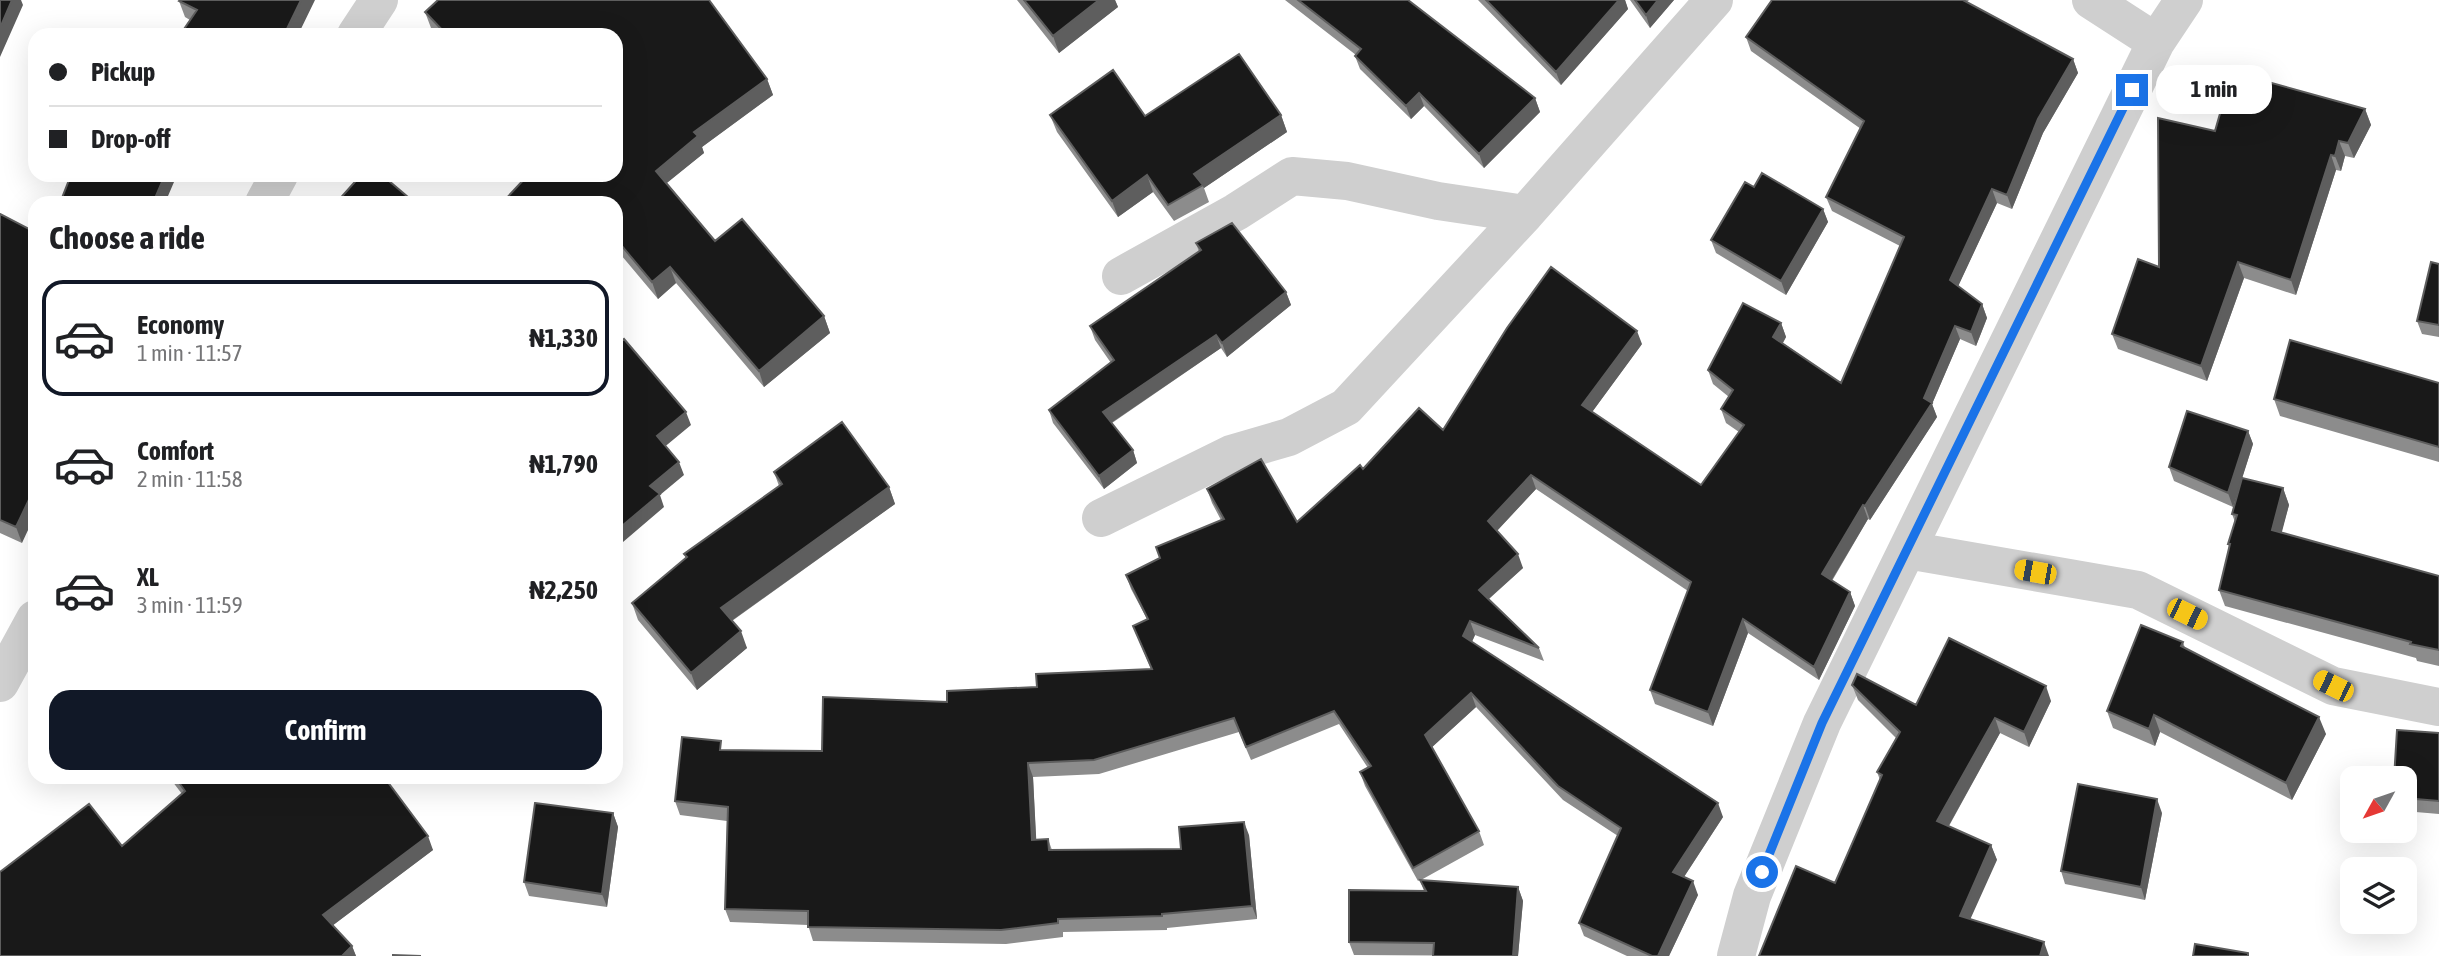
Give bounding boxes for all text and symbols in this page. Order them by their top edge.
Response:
text: Pickup [91,57,155,87]
callout: 1 min [2156,66,2272,114]
route end [2116,74,2148,106]
text: 1 min [2191,76,2237,102]
text: Drop-off [91,124,171,154]
text: Choose a ride [49,219,205,256]
icon: car [53,307,116,370]
text: Economy [137,310,224,340]
text: ₦1,330 [529,323,598,353]
text: 1 min · 11:57 [137,340,243,366]
icon: car [53,433,116,496]
text: Comfort [137,436,214,466]
text: ₦1,790 [529,449,598,479]
text: 2 min · 11:58 [137,466,243,492]
car [2013,558,2058,586]
icon: car [53,559,116,622]
text: XL [137,562,159,592]
text: ₦2,250 [529,575,598,605]
text: 3 min · 11:59 [137,592,243,618]
car [2164,595,2211,633]
car [2310,667,2357,705]
button: Confirm [49,690,602,770]
north arrow [2340,766,2417,844]
map controls [2340,766,2417,934]
route start [1746,856,1778,888]
button: layers [2340,857,2417,934]

